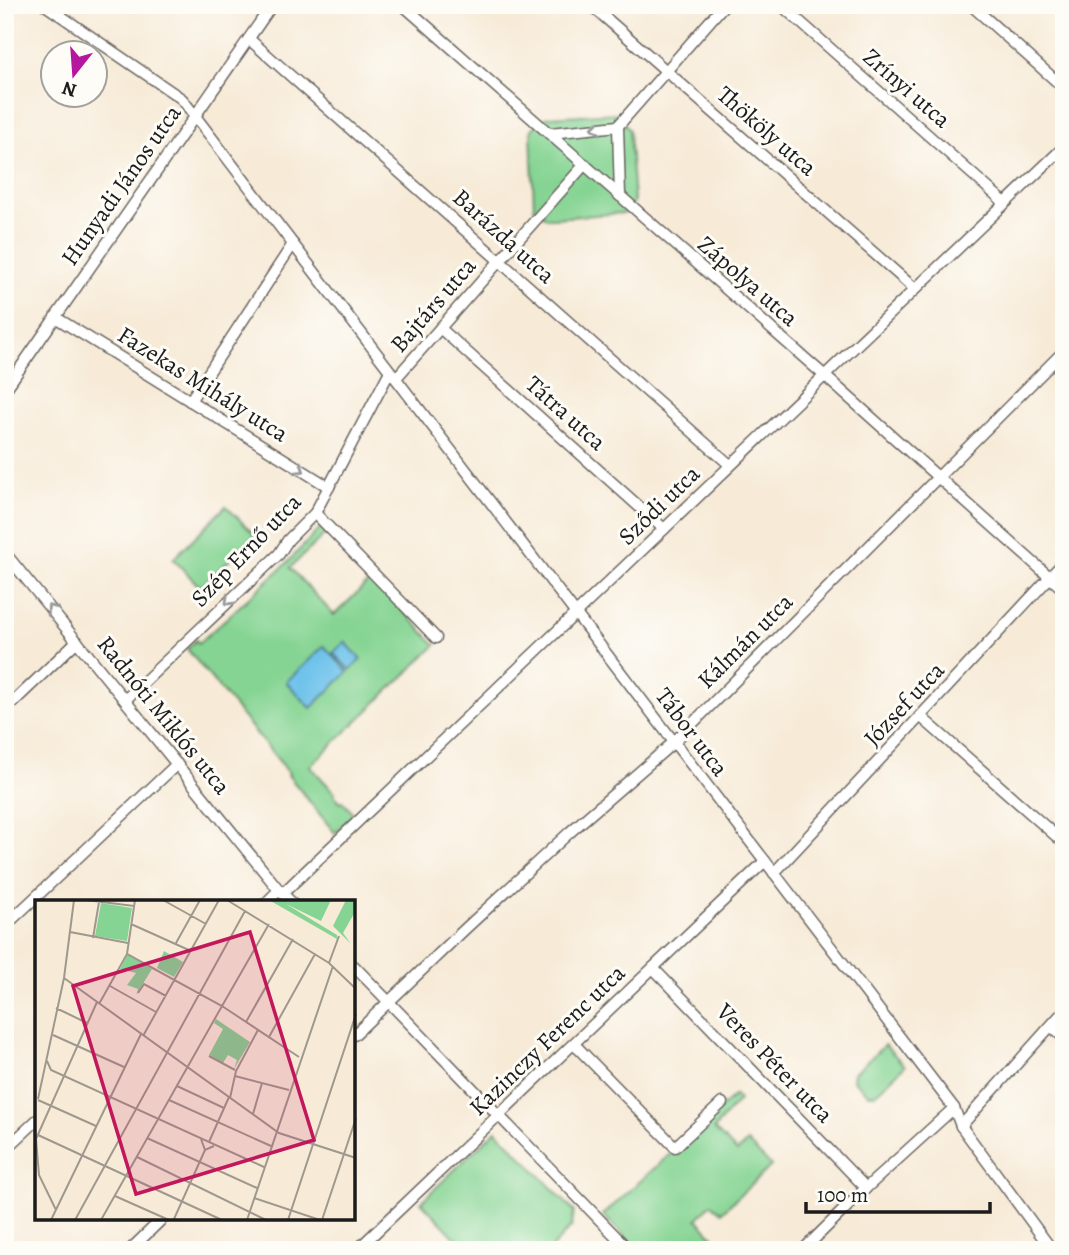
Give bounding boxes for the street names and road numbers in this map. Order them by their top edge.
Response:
street label: Zrínyi utca [856,41,958,136]
street label: Thököly utca [710,79,824,184]
street label: Hunyadi János utca [54,98,189,272]
street label: Barázda utca [446,181,563,291]
street label: Zápolya utca [691,228,806,334]
street label: Bajtárs utca [383,250,484,359]
street label: Fazekas Mihály utca [112,319,295,450]
street label: Tátra utca [519,368,614,458]
street label: Sződi utca [611,457,707,552]
street label: Szép Ernő utca [184,486,309,614]
street label: Kálmán utca [690,586,800,696]
street label: Radnóti Miklós utca [90,629,239,802]
street label: József utca [856,654,952,753]
street label: Tábor utca [648,681,736,783]
street label: Kazinczy Ferenc utca [462,957,633,1123]
street label: Veres Péter utca [709,995,841,1131]

